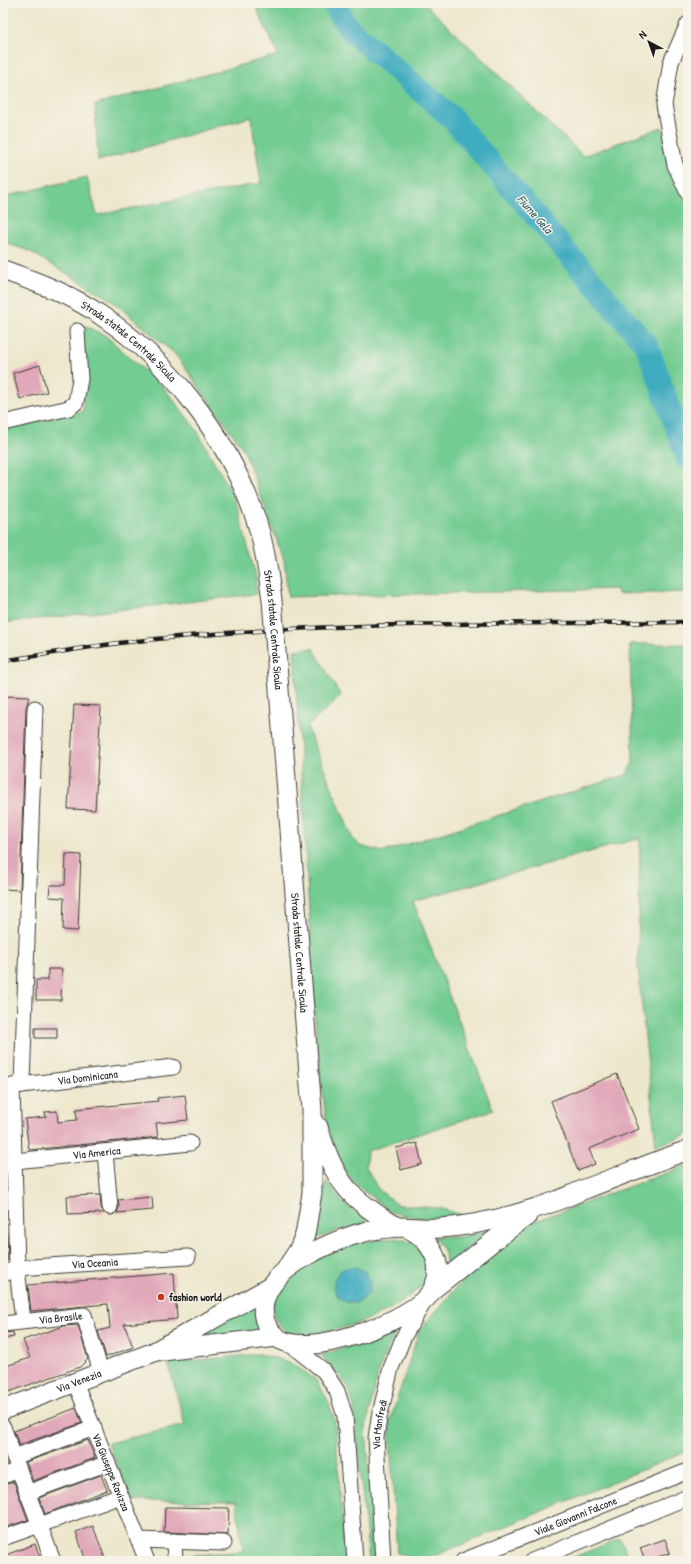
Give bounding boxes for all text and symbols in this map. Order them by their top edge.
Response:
north arrow [629,22,669,62]
text: N [636,27,649,42]
water label: Fiume Gela [513,191,557,238]
street label: Strada statale Centrale Sicula [79,297,180,385]
street label: Strada statale Centrale Sicula [261,569,286,691]
street label: Strada statale Centrale Sicula [288,892,311,1014]
street label: Via Dominicana [57,1067,119,1088]
street label: Via America [72,1143,122,1162]
street label: Via Oceania [71,1254,119,1271]
place label: fashion world [169,1290,222,1304]
marker: fashion world [156,1292,166,1302]
street label: Via Brasile [38,1308,84,1327]
street label: Via Venezia [54,1366,104,1396]
street label: Via Manfredi [369,1398,390,1450]
street label: Via Giuseppe Ravizza [89,1431,133,1514]
street label: Viale Giovanni Falcone [532,1493,619,1539]

